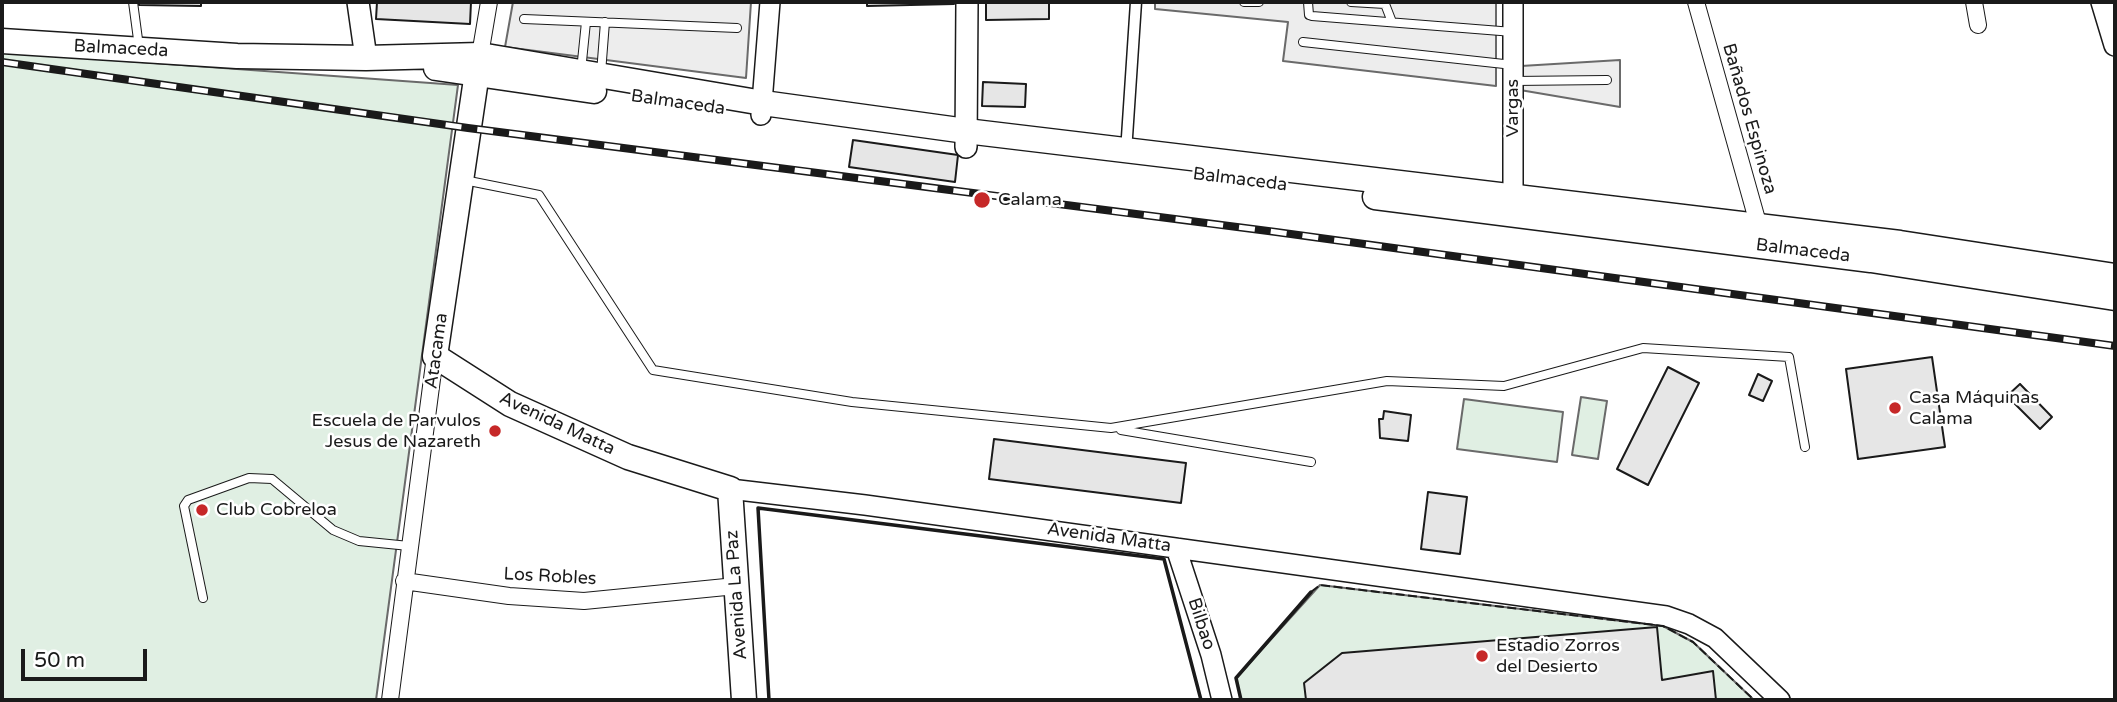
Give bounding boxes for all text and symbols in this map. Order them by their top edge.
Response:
street label: Balmaceda [73,36,169,62]
street label: Bañados Espinoza [1717,41,1781,197]
street label: Vargas [1502,79,1524,137]
street label: Balmaceda [630,86,726,120]
street label: Balmaceda [1192,163,1288,197]
place label: Calama [998,189,1062,211]
marker: Calama [972,190,992,210]
street label: Balmaceda [1755,234,1851,268]
street label: Atacama [421,312,453,390]
place label: Casa Máquinas Calama [1909,387,2039,430]
street label: Avenida Matta [496,388,618,460]
marker: Casa Máquinas Calama [1887,400,1903,416]
place label: Escuela de Parvulos Jesus de Nazareth [312,410,481,452]
marker: Escuela de Parvulos Jesus de Nazareth [487,423,503,439]
place label: Club Cobreloa [216,499,337,521]
marker: Club Cobreloa [194,502,210,518]
street label: Avenida Matta [1046,519,1172,557]
street label: Avenida La Paz [722,529,752,661]
street label: Los Robles [503,564,597,590]
street label: Bilbao [1182,595,1220,653]
place label: Estadio Zorros del Desierto [1496,635,1620,678]
scale bar [24,636,150,680]
text: 50 m [34,648,85,673]
marker: Estadio Zorros del Desierto [1474,648,1490,664]

